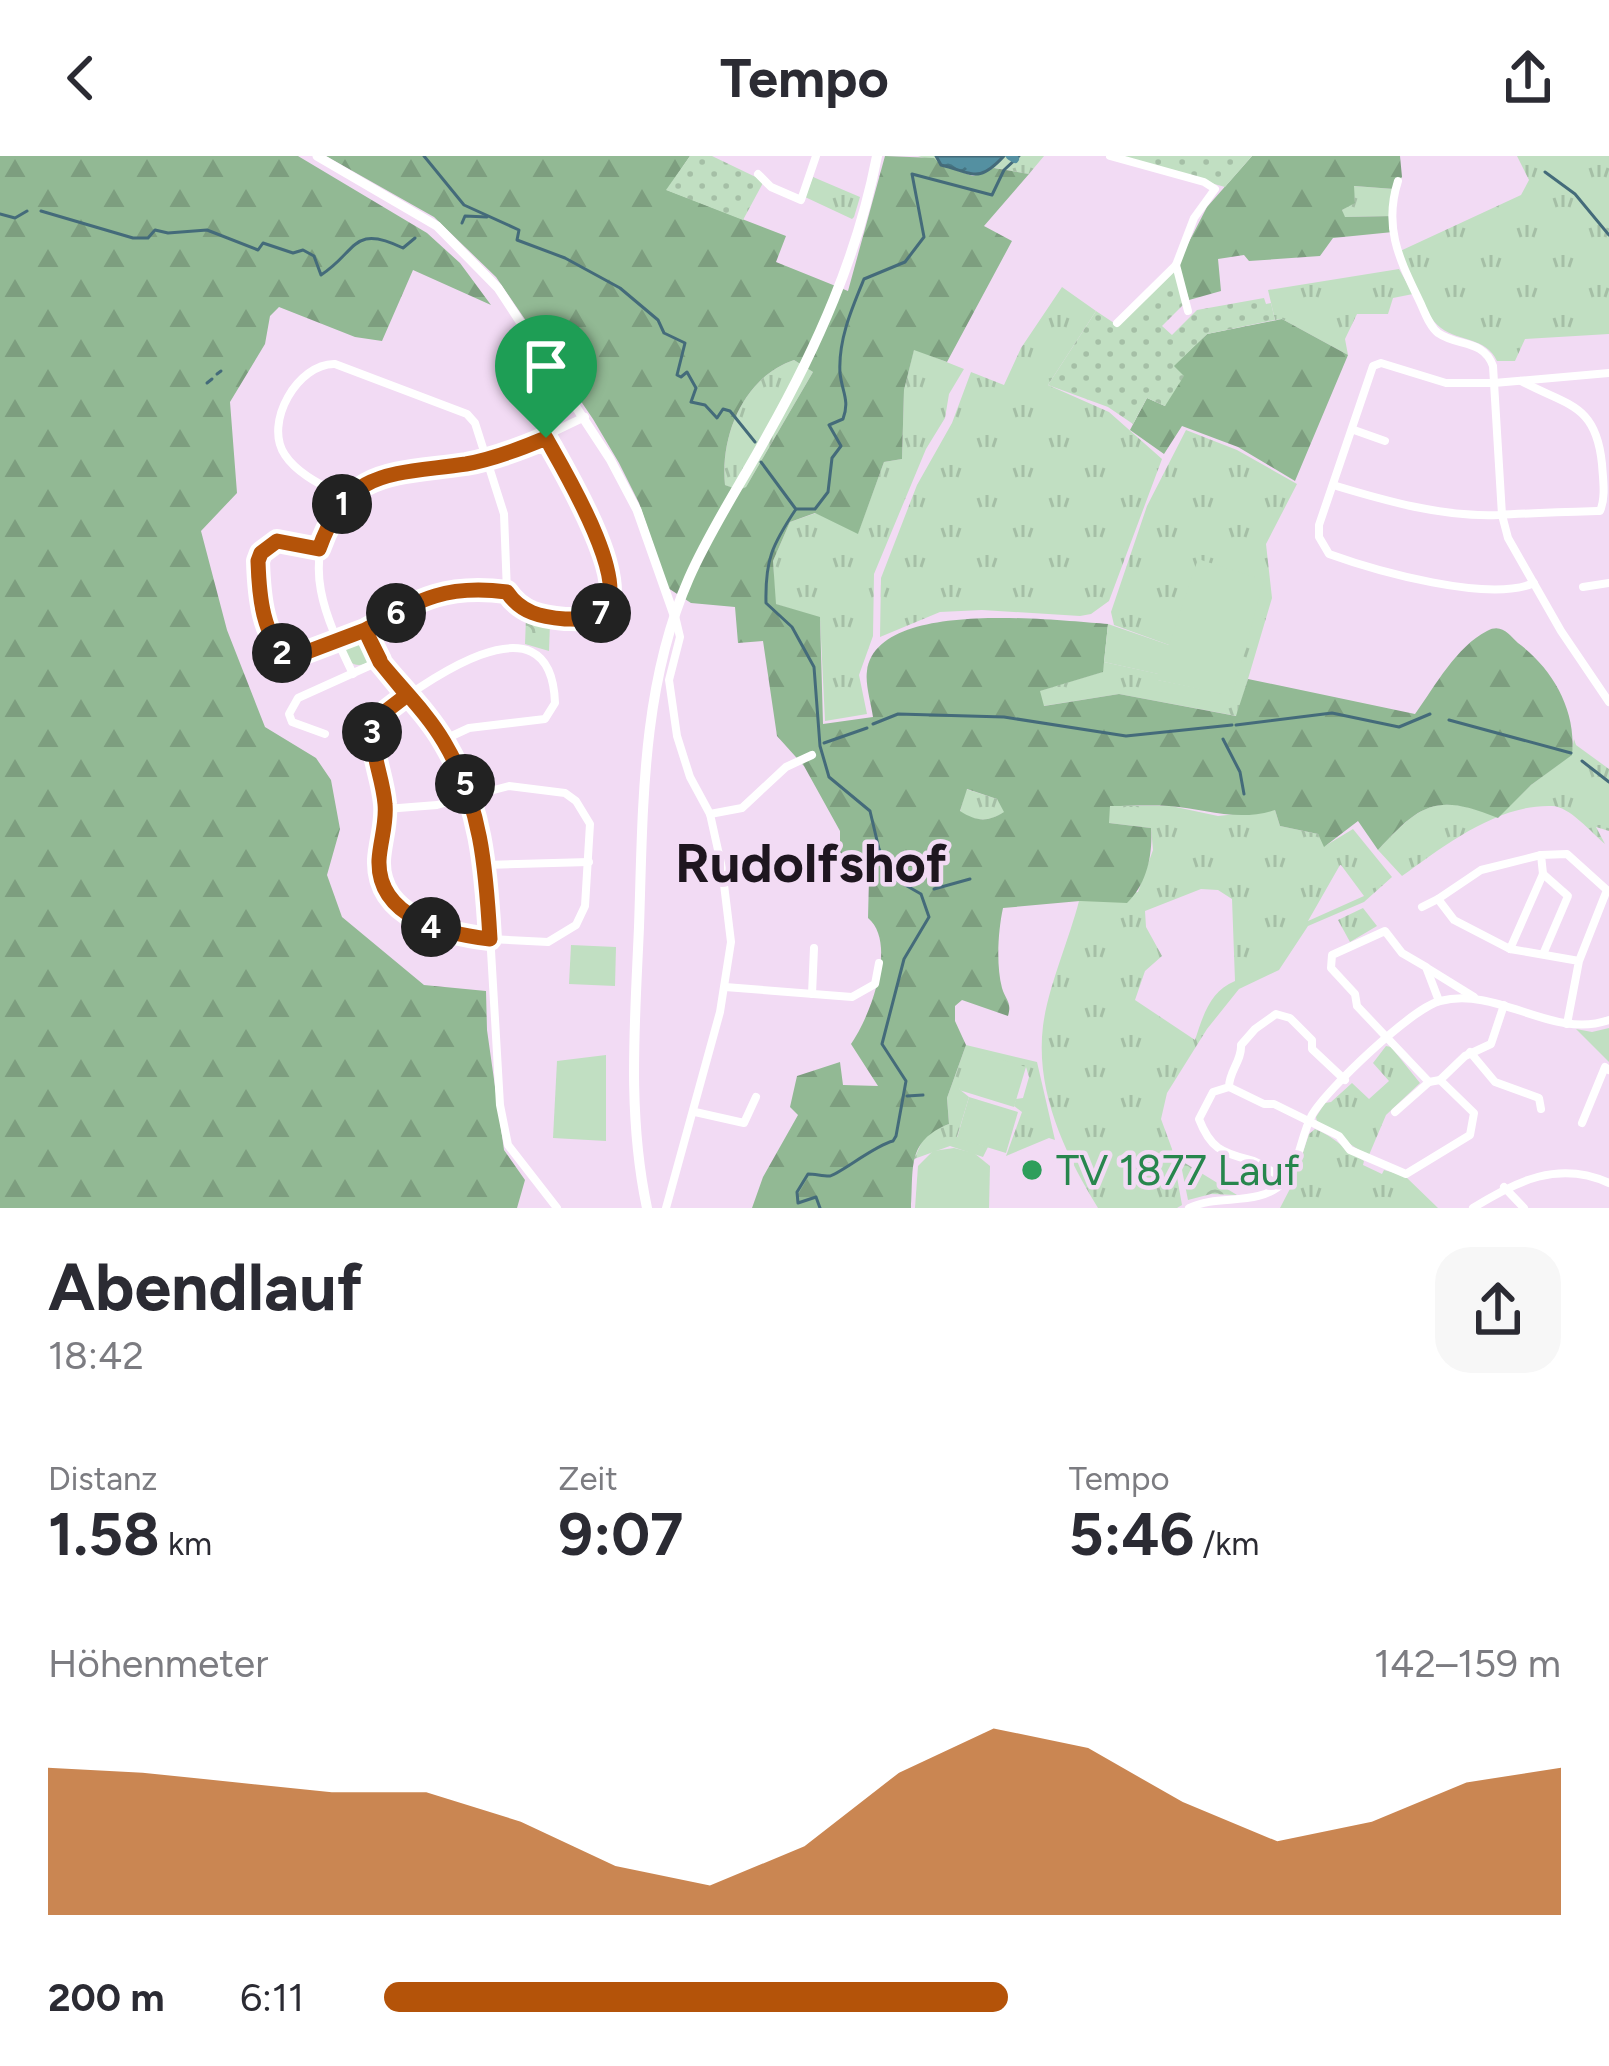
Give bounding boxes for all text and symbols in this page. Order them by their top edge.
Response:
icon: back [48,45,114,111]
icon: share [1495,45,1561,111]
text: Tempo [720,46,889,111]
pin [495,315,597,438]
icon: arrive [513,333,579,399]
pin: 1 [312,474,372,534]
text: 1 [335,484,349,523]
pin: 6 [366,583,426,643]
pin: 7 [571,583,631,643]
text: 6 [386,593,406,632]
text: 7 [592,593,610,632]
pin: 2 [252,623,312,683]
text: 2 [272,633,292,672]
pin: 3 [342,702,402,762]
text: 3 [363,712,381,751]
pin: 5 [435,754,495,814]
text: 5 [455,764,475,803]
district label: Rudolfshof [675,831,948,896]
pin: 4 [401,897,461,957]
text: 4 [421,907,441,946]
place label: TV 1877 Lauf [1056,1145,1300,1196]
marker: TV 1877 Lauf [1019,1157,1045,1183]
text: Abendlauf [48,1247,363,1327]
button: share [1435,1247,1561,1373]
text: 18:42 [48,1332,144,1379]
text: Distanz [48,1459,158,1498]
text: Zeit [558,1459,618,1498]
text: Tempo [1069,1459,1170,1498]
text: 1.58 [48,1498,160,1570]
text: 9:07 [558,1498,683,1570]
text: 5:46 [1069,1498,1194,1570]
text: km [160,1524,212,1563]
text: /km [1194,1524,1259,1563]
text: Höhenmeter [48,1640,268,1687]
text: 142–159 m [1374,1640,1561,1687]
text: 200 m [48,1974,164,2021]
text: 6:11 [240,1974,304,2021]

